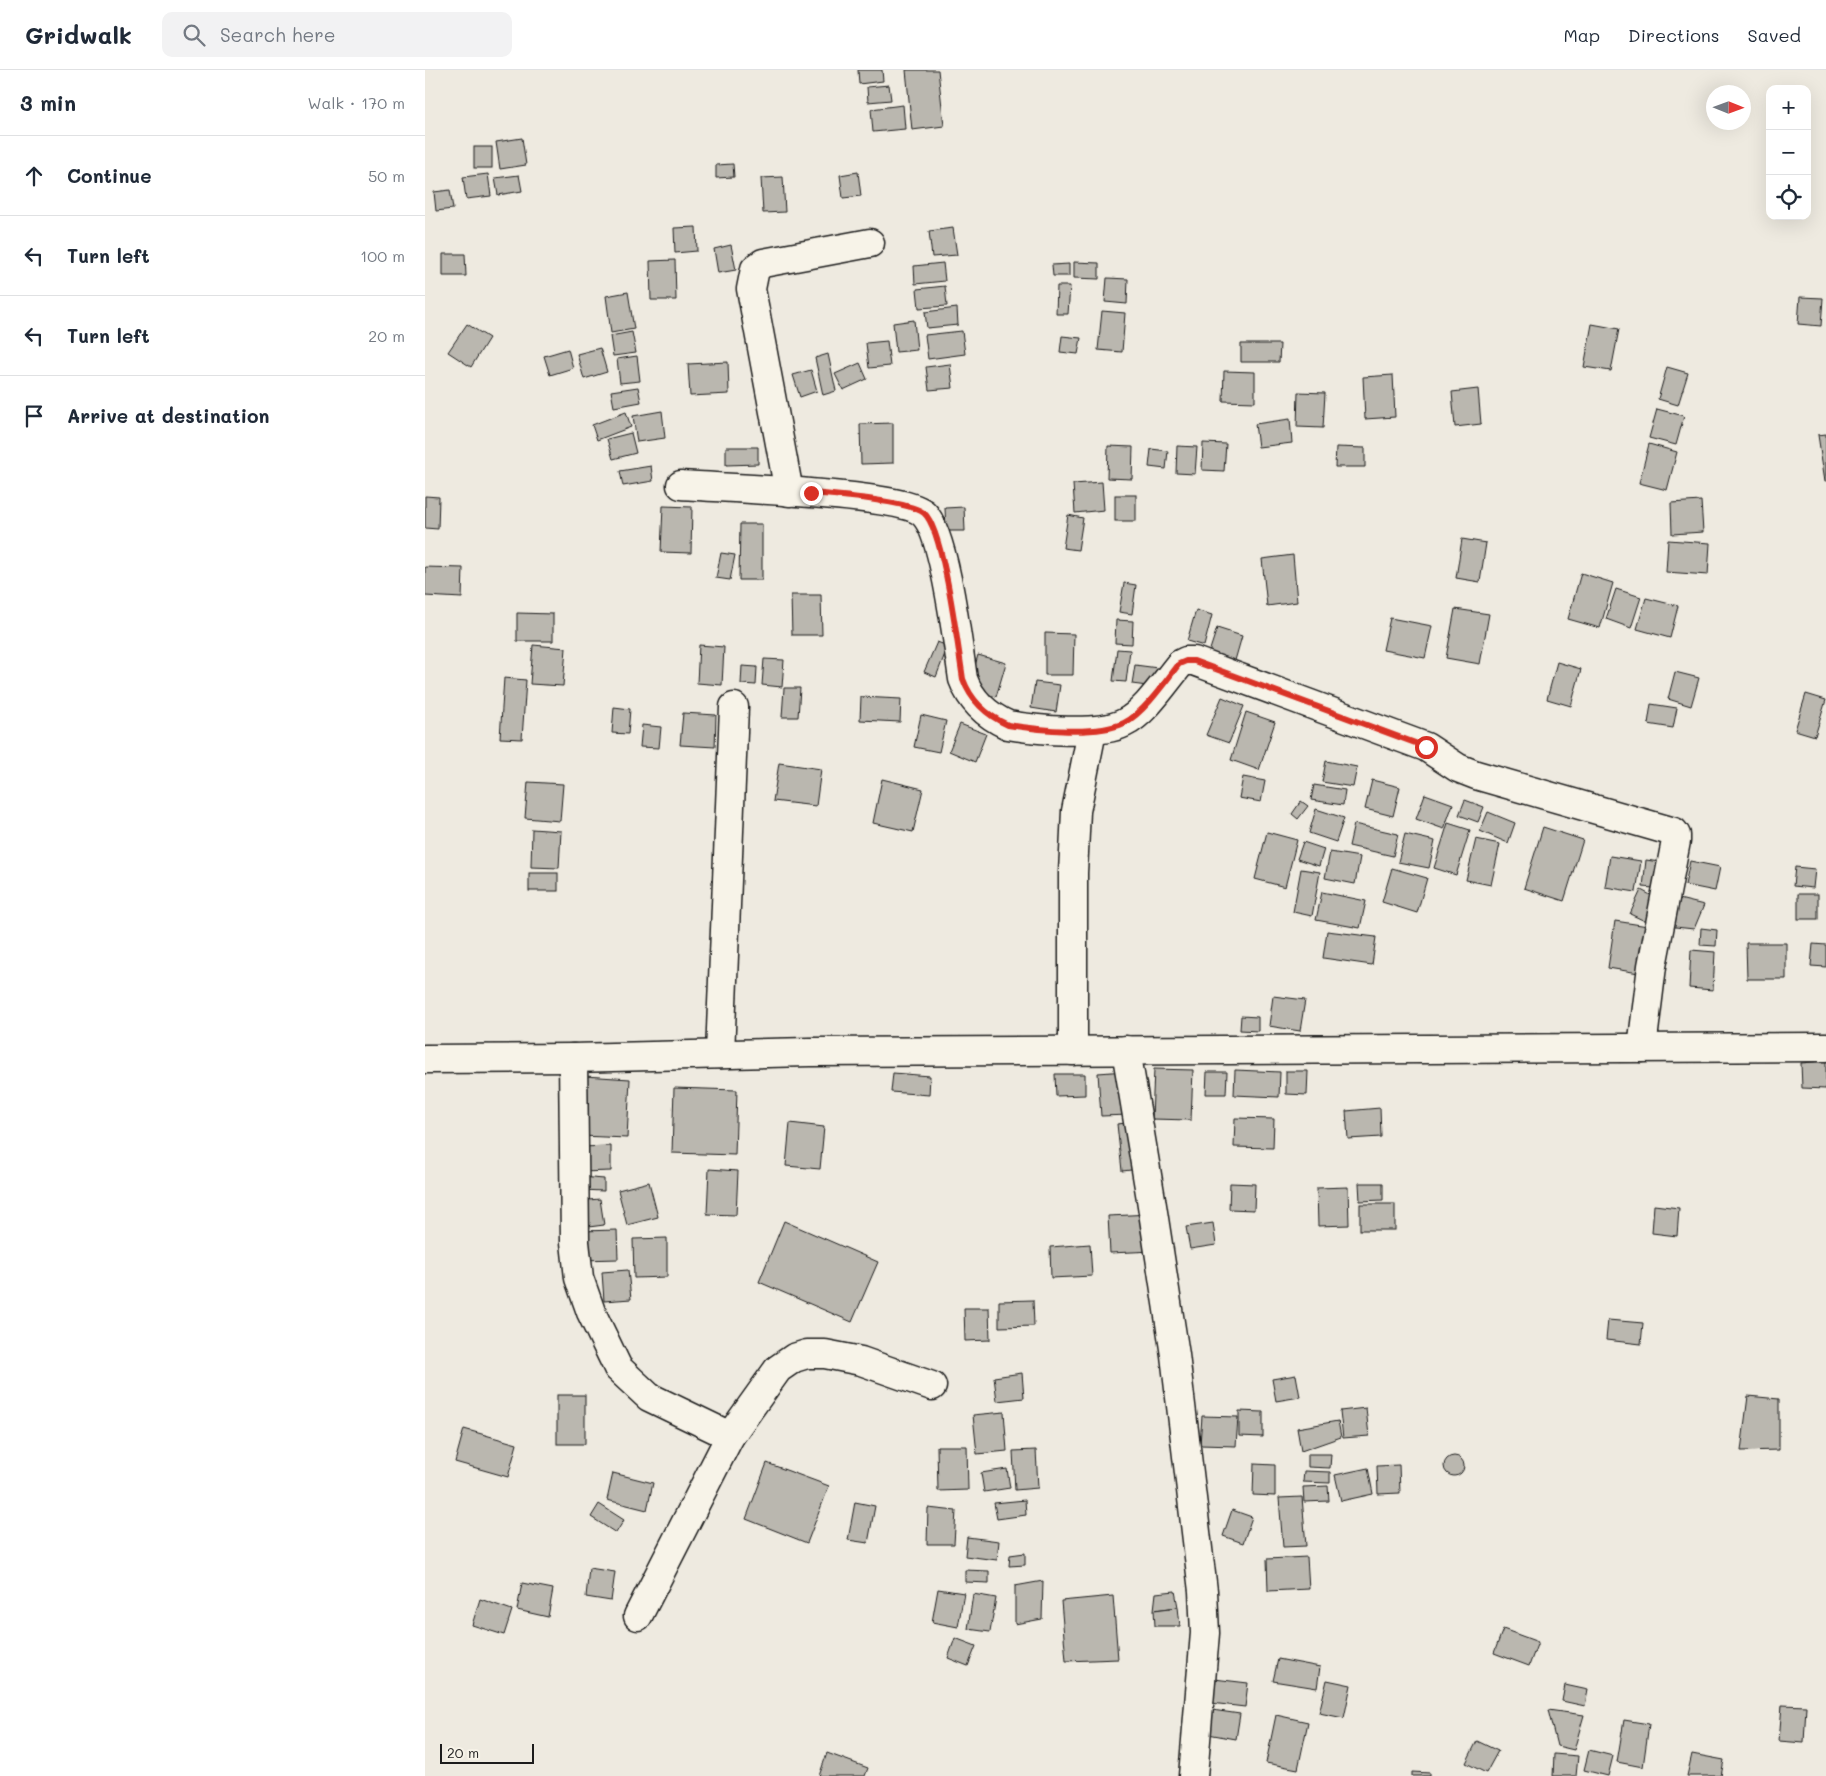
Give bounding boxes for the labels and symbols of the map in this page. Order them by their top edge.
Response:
north arrow [1706,85,1751,130]
route end [800,482,823,505]
route start [1415,736,1438,759]
scale bar [440,1741,534,1764]

